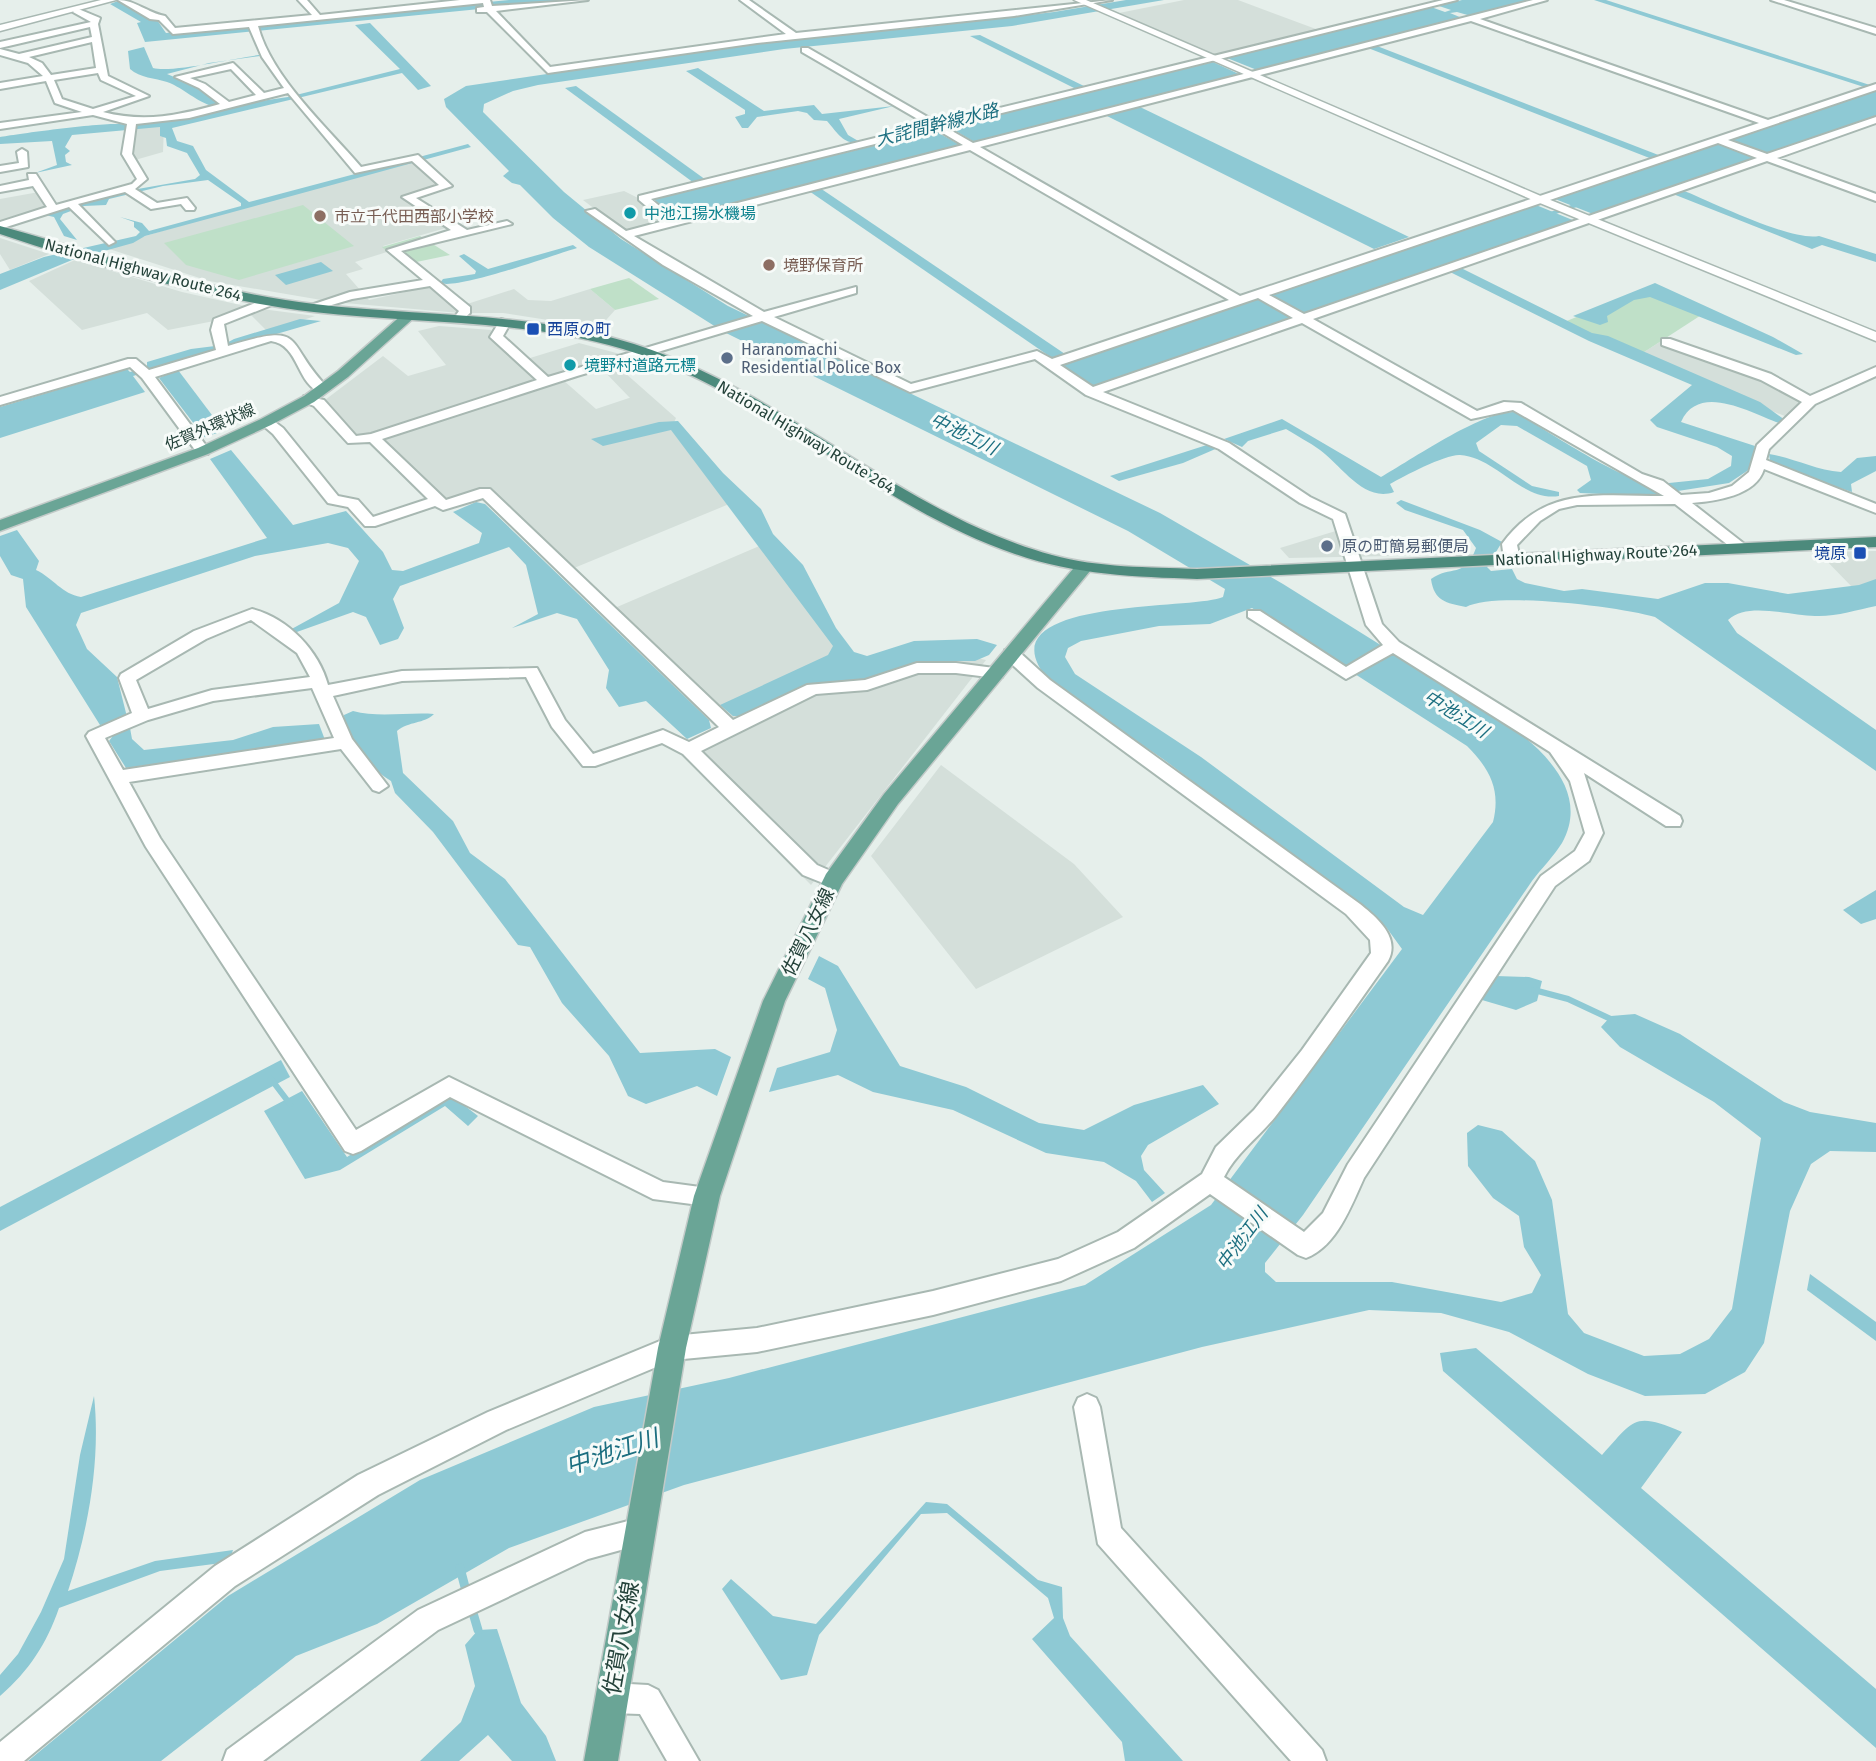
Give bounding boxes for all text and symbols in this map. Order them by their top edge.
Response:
water label: 大詫間幹線水路 [873,99,1003,151]
place label: 中池江揚水機場 [644,204,756,223]
marker: 中池江揚水機場 [622,205,638,221]
place label: 市立千代田西部小学校 [334,207,494,226]
marker: 市立千代田西部小学校 [312,208,328,224]
street label: National Highway Route 264 [43,235,244,306]
place label: 境野保育所 [783,256,863,275]
marker: 境野保育所 [761,257,777,273]
place label: 西原の町 [547,320,611,339]
marker: 西原の町 [525,321,541,337]
place label: Haranomachi Residential Police Box [741,340,901,377]
marker: Haranomachi Residential Police Box [719,350,735,366]
place label: 境野村道路元標 [584,356,696,375]
marker: 境野村道路元標 [562,357,578,373]
street label: National Highway Route 264 [714,377,898,498]
street label: 佐賀外環状線 [162,399,258,455]
water label: 中池江川 [927,408,1003,461]
place label: 原の町簡易郵便局 [1341,537,1469,556]
marker: 原の町簡易郵便局 [1319,538,1335,554]
street label: National Highway Route 264 [1494,540,1698,570]
place label: 境原 [1814,544,1846,563]
marker: 境原 [1852,545,1868,561]
water label: 中池江川 [1420,686,1494,743]
street label: 佐賀八女線 [777,884,839,980]
water label: 中池江川 [1212,1202,1274,1274]
water label: 中池江川 [562,1423,665,1480]
street label: 佐賀八女線 [597,1579,645,1697]

